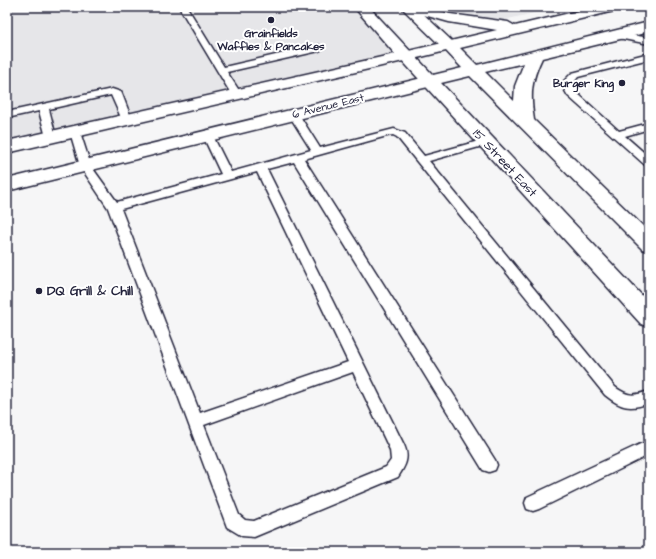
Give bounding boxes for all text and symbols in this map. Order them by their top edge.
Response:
marker: Grainfields Waffles & Pancakes [266,15,276,25]
place label: Grainfields Waffles & Pancakes [216,26,325,54]
place label: Burger King [553,76,614,93]
marker: Burger King [617,78,627,88]
street label: 6 Avenue East [291,90,366,122]
street label: 15 Street East [469,125,542,202]
place label: DQ Grill & Chill [47,282,133,300]
marker: DQ Grill & Chill [34,286,44,296]

